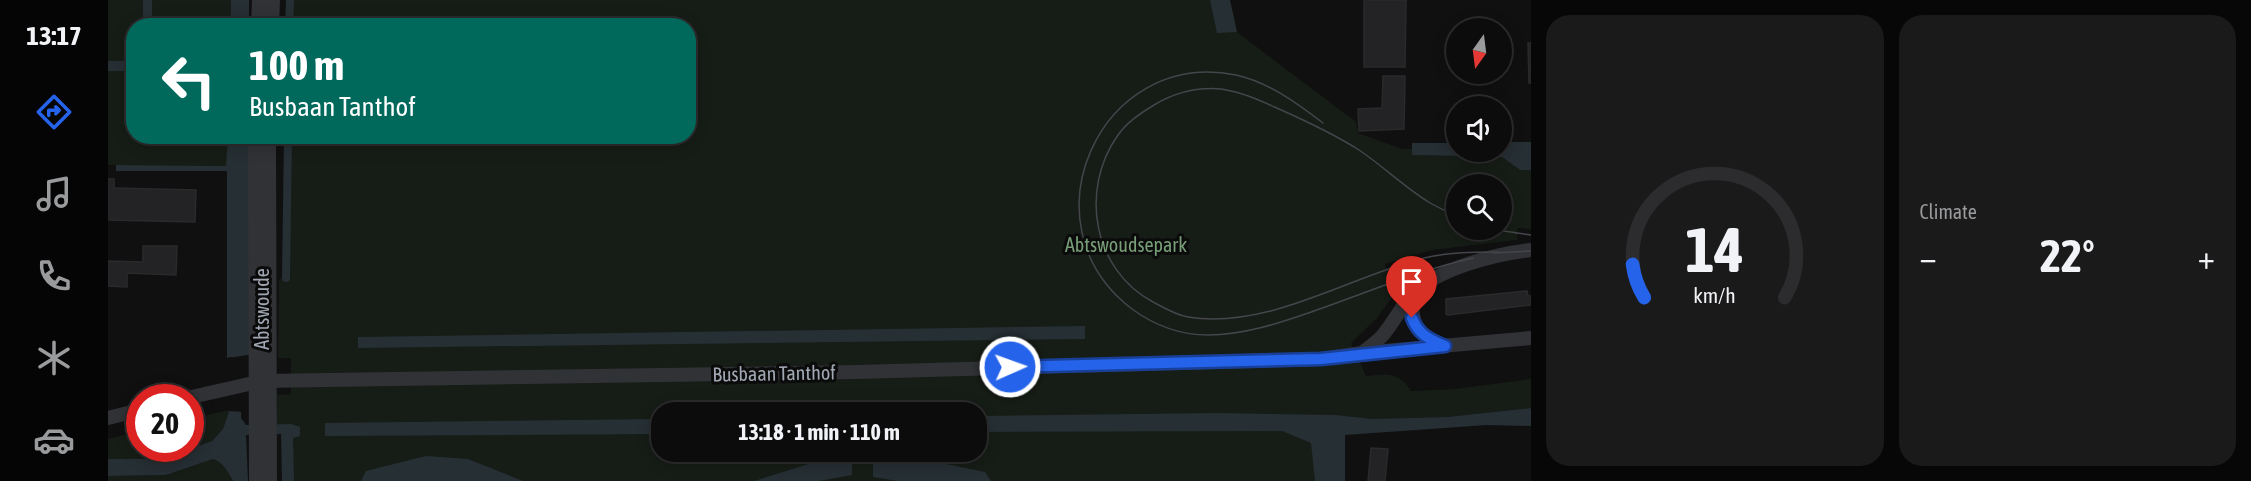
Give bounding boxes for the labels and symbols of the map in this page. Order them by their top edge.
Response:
north arrow [1446,18,1512,84]
park label: Abtswoudsepark [1065,233,1187,256]
pin [1386,256,1437,318]
street label: Abtswoude [250,268,273,350]
position arrow [978,335,1042,399]
street label: Busbaan Tanthof [712,360,836,386]
speed limit sign: 20 [126,384,204,462]

